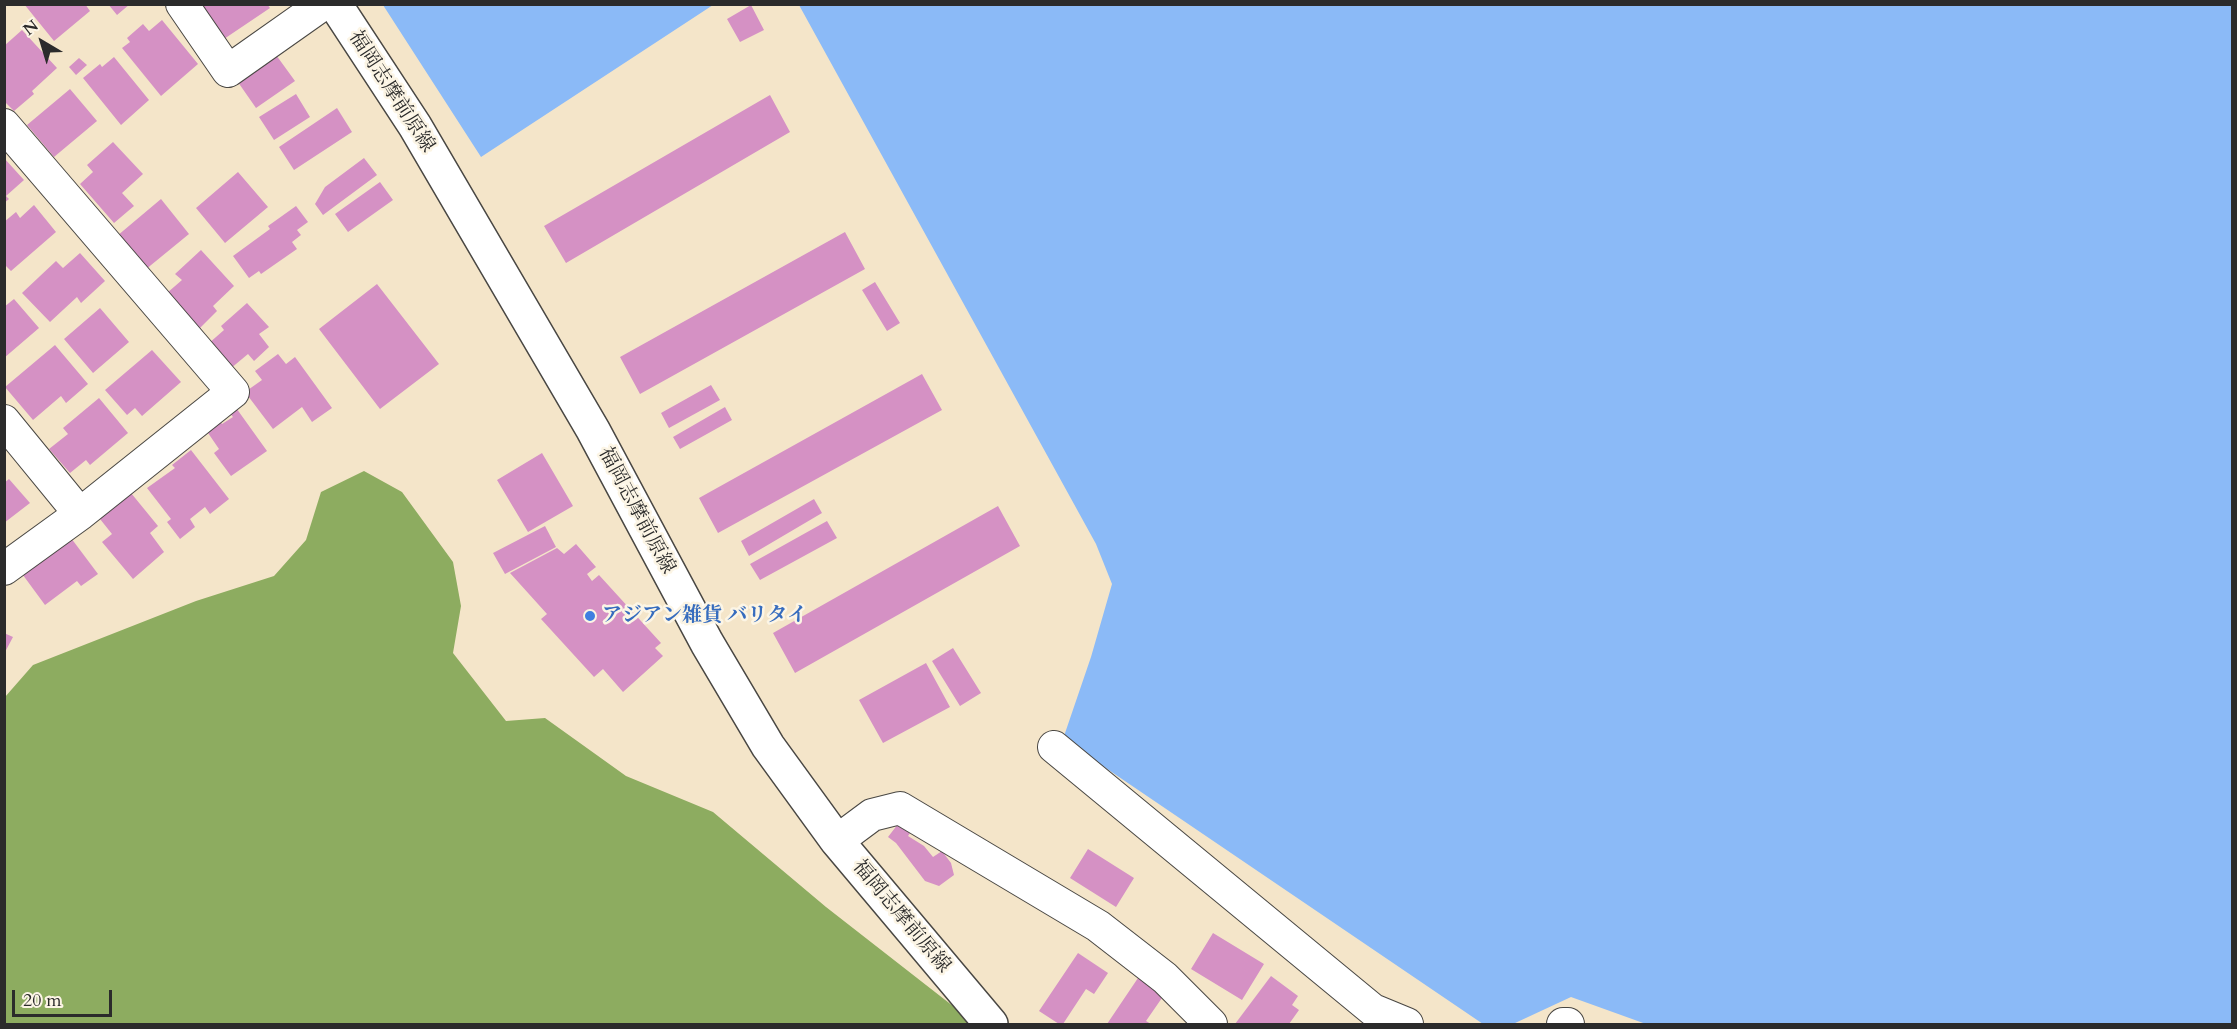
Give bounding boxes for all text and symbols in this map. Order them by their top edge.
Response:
north arrow [12,12,72,72]
text: N [19,15,43,41]
street label: 福岡志摩前原線 [343,27,439,157]
street label: 福岡志摩前原線 [593,444,679,578]
place label: アジアン雑貨 バリタイ [602,604,807,628]
marker: アジアン雑貨 バリタイ [583,609,597,623]
street label: 福岡志摩前原線 [847,856,955,978]
scale bar [15,978,116,1016]
text: 20 m [23,988,62,1013]

